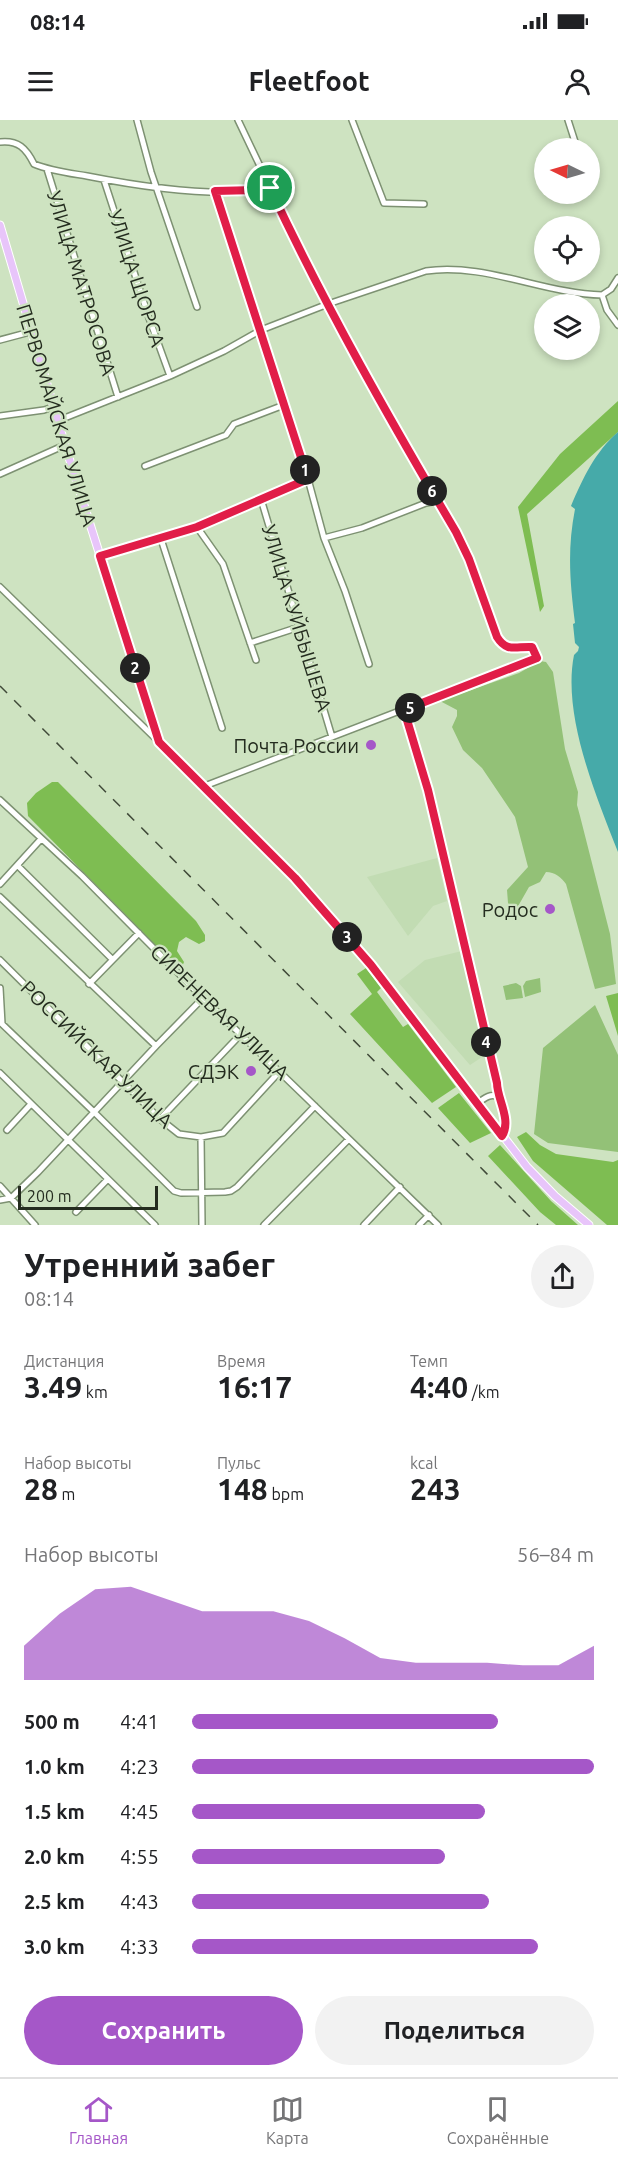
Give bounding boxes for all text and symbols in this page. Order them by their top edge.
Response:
text: 08:14 [30,9,85,34]
icon: menu [24,65,57,98]
icon: person [561,65,594,98]
text: Fleetfoot [248,66,370,96]
north arrow [534,138,600,204]
map controls [534,138,600,360]
pin [244,162,295,213]
icon: arrive [253,171,286,204]
street label: УЛИЦА МАТРОСОВА [43,188,121,378]
street label: УЛИЦА ЩОРСА [104,206,170,350]
button: locate [534,216,600,282]
button: layers [534,294,600,360]
street label: ПЕРВОМАЙСКАЯ УЛИЦА [12,301,102,529]
pin: 1 [290,455,320,485]
text: 1 [300,461,310,479]
pin: 6 [417,476,447,506]
text: 6 [427,482,437,500]
street label: УЛИЦА КУЙБЫШЕВА [258,522,336,714]
pin: 2 [120,653,150,683]
text: 2 [130,659,140,677]
pin: 5 [395,693,425,723]
text: 5 [405,699,415,717]
place label: Почта России [234,734,359,757]
marker: Почта России [364,738,378,752]
place label: Родос [482,898,538,921]
marker: Родос [543,902,557,916]
pin: 3 [332,922,362,952]
text: 3 [342,928,352,946]
street label: СИРЕНЕВАЯ УЛИЦА [146,940,294,1084]
street label: РОССИЙСКАЯ УЛИЦА [16,976,178,1132]
pin: 4 [471,1027,501,1057]
text: 4 [481,1033,491,1051]
place label: СДЭК [188,1060,239,1083]
marker: СДЭК [244,1064,258,1078]
scale bar [18,1183,158,1210]
text: 200 m [27,1187,72,1205]
button: share [531,1245,594,1308]
text: Утренний забег [24,1246,275,1283]
text: 08:14 [24,1287,74,1310]
text: Дистанция [24,1352,104,1370]
text: Время [217,1352,266,1370]
text: Темп [410,1352,448,1370]
text: 3.49 [24,1370,82,1404]
text: 16:17 [217,1370,292,1404]
text: 4:40 [410,1370,468,1404]
text: km [82,1383,108,1401]
text: /km [468,1383,500,1401]
text: Набор высоты [24,1454,132,1472]
text: Пульс [217,1454,261,1472]
text: kcal [410,1454,438,1472]
text: 28 [24,1472,58,1506]
text: 148 [217,1472,268,1506]
text: 243 [410,1472,461,1506]
text: m [58,1485,75,1503]
text: bpm [268,1485,304,1503]
text: Набор высоты [24,1543,159,1566]
text: 56–84 m [517,1543,594,1566]
text: 500 m [24,1710,80,1733]
text: 4:41 [120,1710,159,1733]
text: 1.0 km [24,1755,85,1778]
text: 4:23 [120,1755,159,1778]
text: 1.5 km [24,1800,85,1823]
text: 4:45 [120,1800,159,1823]
text: 2.0 km [24,1845,85,1868]
text: 4:55 [120,1845,159,1868]
text: 2.5 km [24,1890,85,1913]
text: 4:43 [120,1890,159,1913]
text: 3.0 km [24,1935,85,1958]
text: 4:33 [120,1935,159,1958]
button: Сохранить [24,1996,303,2065]
button: Поделиться [315,1996,594,2065]
tab: Главная [69,2093,128,2147]
tab: Карта [266,2093,309,2147]
tab: Сохранённые [447,2093,549,2147]

